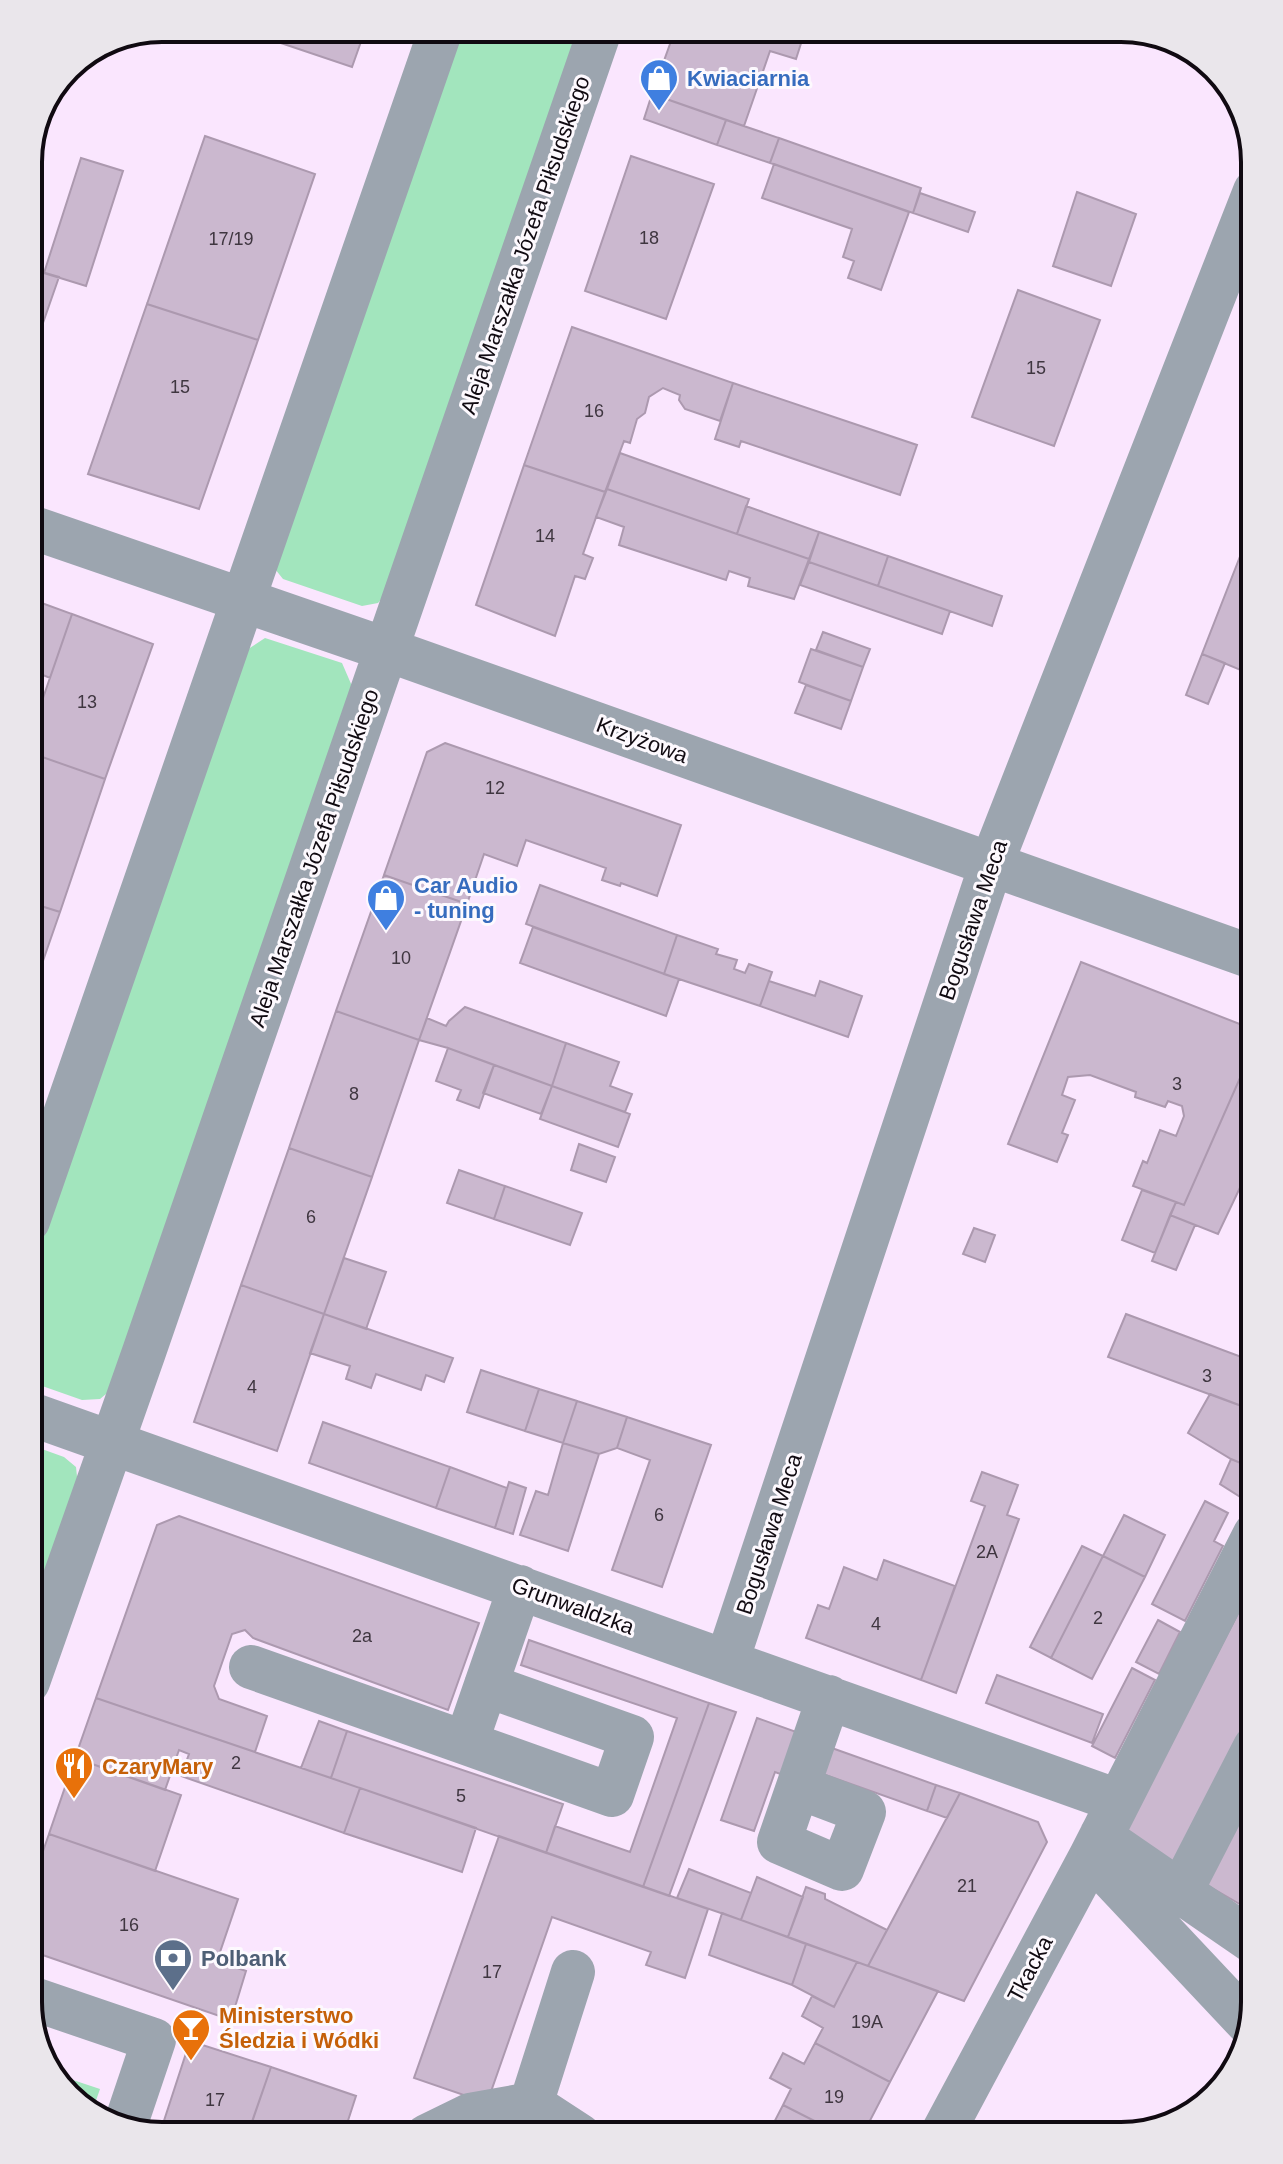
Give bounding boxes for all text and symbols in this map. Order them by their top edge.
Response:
shop icon: Kwiaciarnia [638,57,680,112]
place label: Kwiaciarnia [687,66,810,91]
street label: Aleja Marszałka Józefa Piłsudskiego [455,73,595,417]
house number: 18 [639,228,659,248]
house number: 17/19 [208,229,254,249]
house number: 15 [1026,358,1046,378]
house number: 15 [170,377,190,397]
house number: 16 [584,401,604,421]
house number: 14 [535,526,555,546]
street label: Aleja Marszałka Józefa Piłsudskiego [244,686,384,1030]
house number: 13 [77,692,97,712]
street label: Krzyżowa [593,712,692,768]
house number: 12 [485,778,505,798]
street label: Bogusława Meca [934,836,1012,1003]
place label: Car Audio - tuning [414,873,518,923]
shop icon: Car Audio - tuning [365,877,407,932]
house number: 10 [391,948,411,968]
house number: 3 [1172,1074,1182,1094]
house number: 8 [349,1084,359,1104]
house number: 6 [306,1207,316,1227]
house number: 3 [1202,1366,1212,1386]
house number: 4 [247,1377,257,1397]
street label: Bogusława Meca [731,1450,807,1618]
house number: 6 [654,1505,664,1525]
house number: 2A [976,1542,998,1562]
street label: Grunwaldzka [508,1572,638,1640]
house number: 2 [1093,1608,1103,1628]
house number: 4 [871,1614,881,1634]
house number: 2a [352,1626,373,1646]
restaurant icon: CzaryMary [53,1745,95,1800]
house number: 2 [231,1753,241,1773]
place label: CzaryMary [102,1754,214,1779]
house number: 5 [456,1786,466,1806]
house number: 21 [957,1876,977,1896]
house number: 16 [119,1915,139,1935]
street label: Tkacka [1002,1931,1058,2006]
bank icon: Polbank [152,1937,194,1992]
place label: Polbank [201,1946,287,1971]
house number: 17 [482,1962,502,1982]
place label: Ministerstwo Śledzia i Wódki [219,2003,379,2053]
bar icon: Ministerstwo Śledzia i Wódki [170,2007,212,2062]
house number: 19A [851,2012,883,2032]
house number: 19 [824,2087,844,2107]
house number: 17 [205,2090,225,2110]

